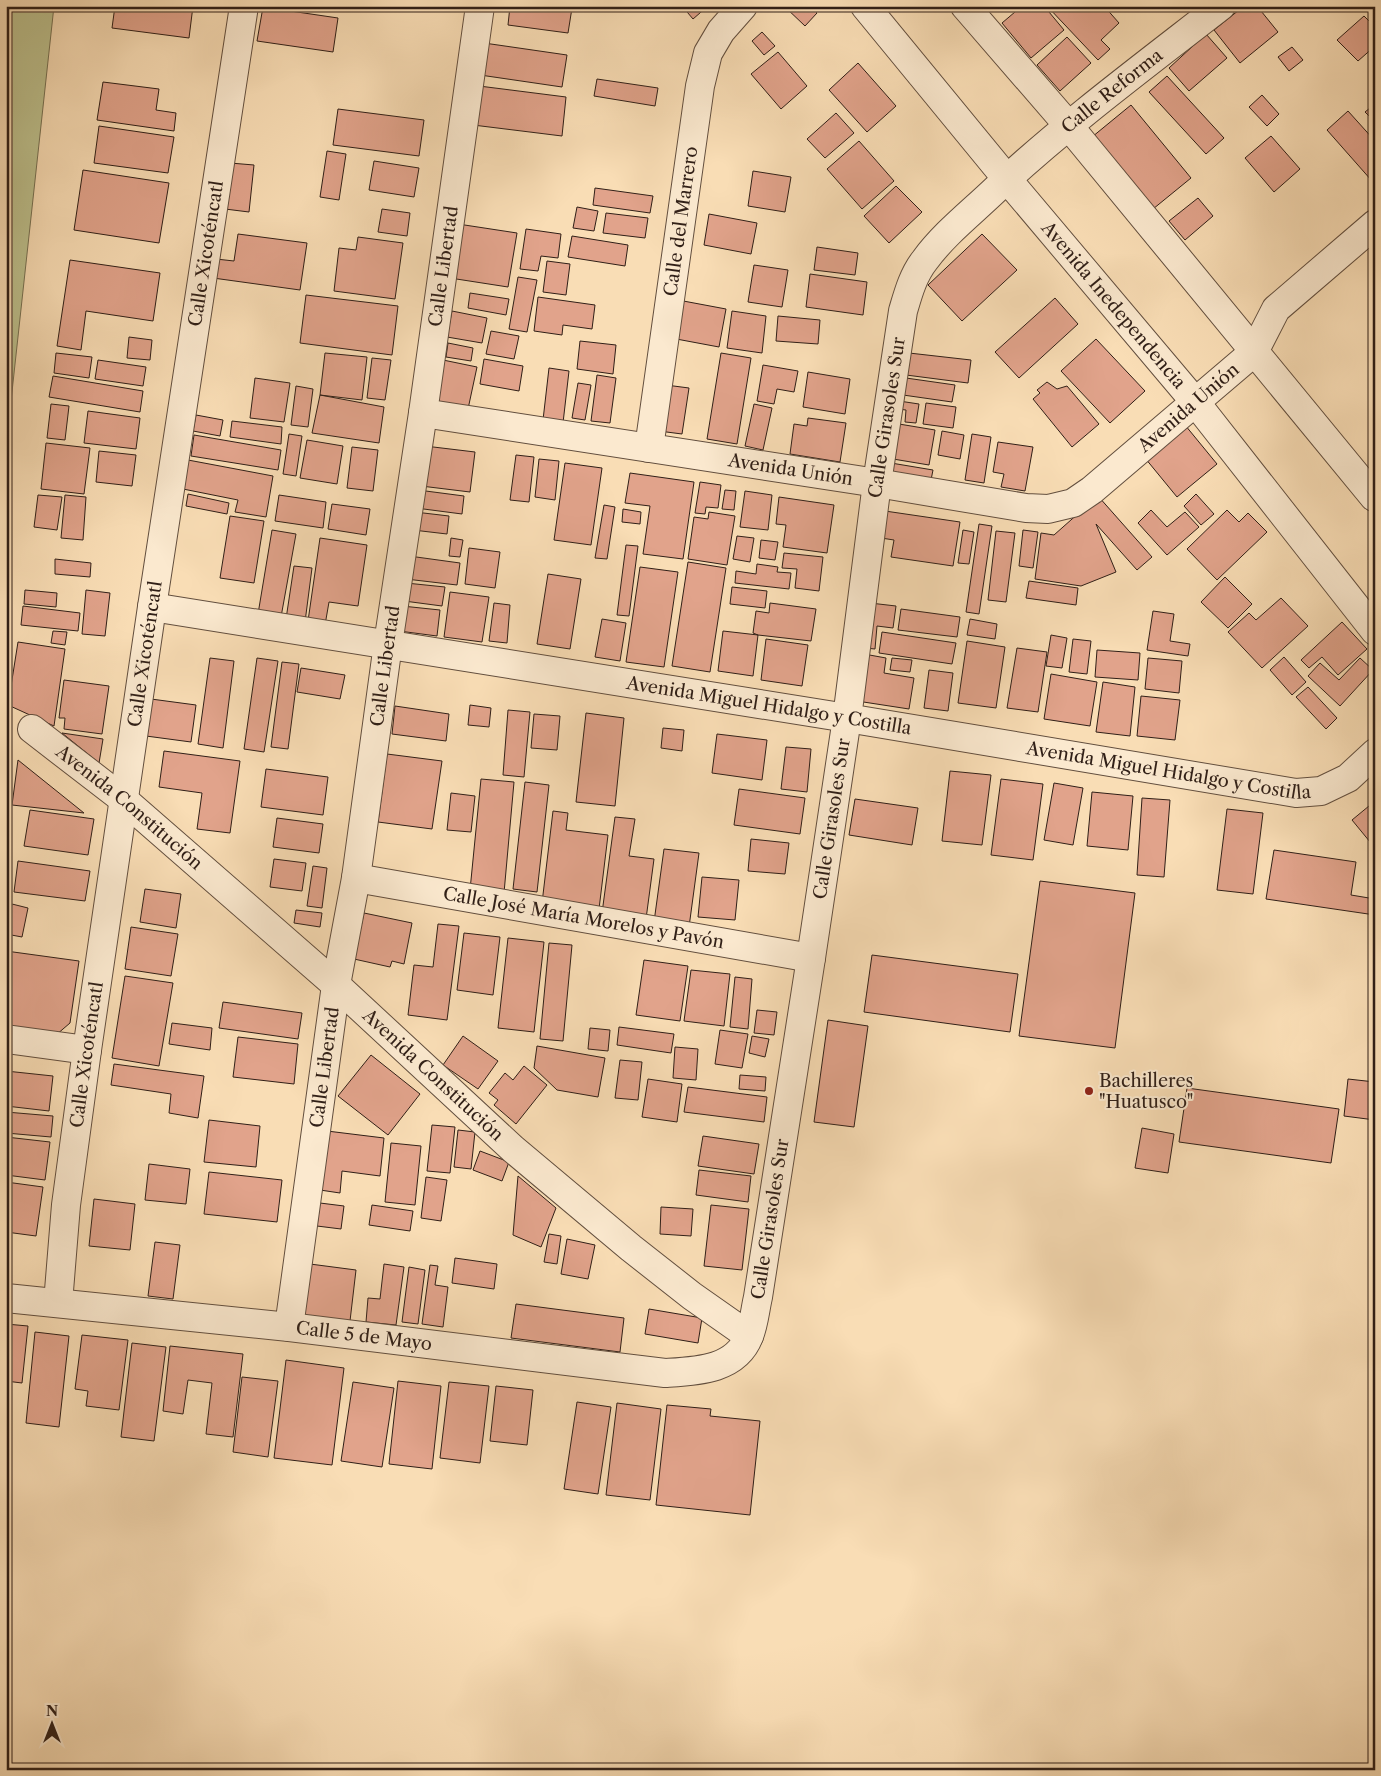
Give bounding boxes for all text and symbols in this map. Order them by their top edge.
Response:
street label: Calle Reforma [1057,44,1167,138]
street label: Calle del Marrero [660,145,702,298]
street label: Calle Xicoténcatl [184,179,228,328]
street label: Calle Libertad [424,205,463,328]
street label: Avenida Inedependencia [1036,216,1191,394]
street label: Calle Girasoles Sur [864,335,910,499]
street label: Avenida Unión [1133,359,1244,458]
street label: Avenida Unión [726,449,855,490]
street label: Calle Xicoténcatl [124,579,167,728]
street label: Calle Libertad [366,604,405,728]
street label: Avenida Miguel Hidalgo y Costilla [624,672,914,740]
street label: Calle Girasoles Sur [809,736,855,901]
street label: Avenida Miguel Hidalgo y Costilla [1024,737,1312,804]
street label: Avenida Constitución [51,740,207,875]
street label: Calle José María Morelos y Pavón [441,882,726,954]
street label: Calle Xicoténcatl [66,980,108,1129]
street label: Avenida Constitución [357,1004,508,1146]
street label: Calle Libertad [305,1006,344,1129]
place label: Bachilleres "Huatusco" [1099,1070,1193,1113]
marker: Bachilleres "Huatusco" [1083,1085,1095,1097]
street label: Calle Girasoles Sur [747,1137,794,1301]
street label: Calle 5 de Mayo [295,1317,433,1355]
north arrow [28,1698,78,1748]
text: N [46,1702,58,1720]

